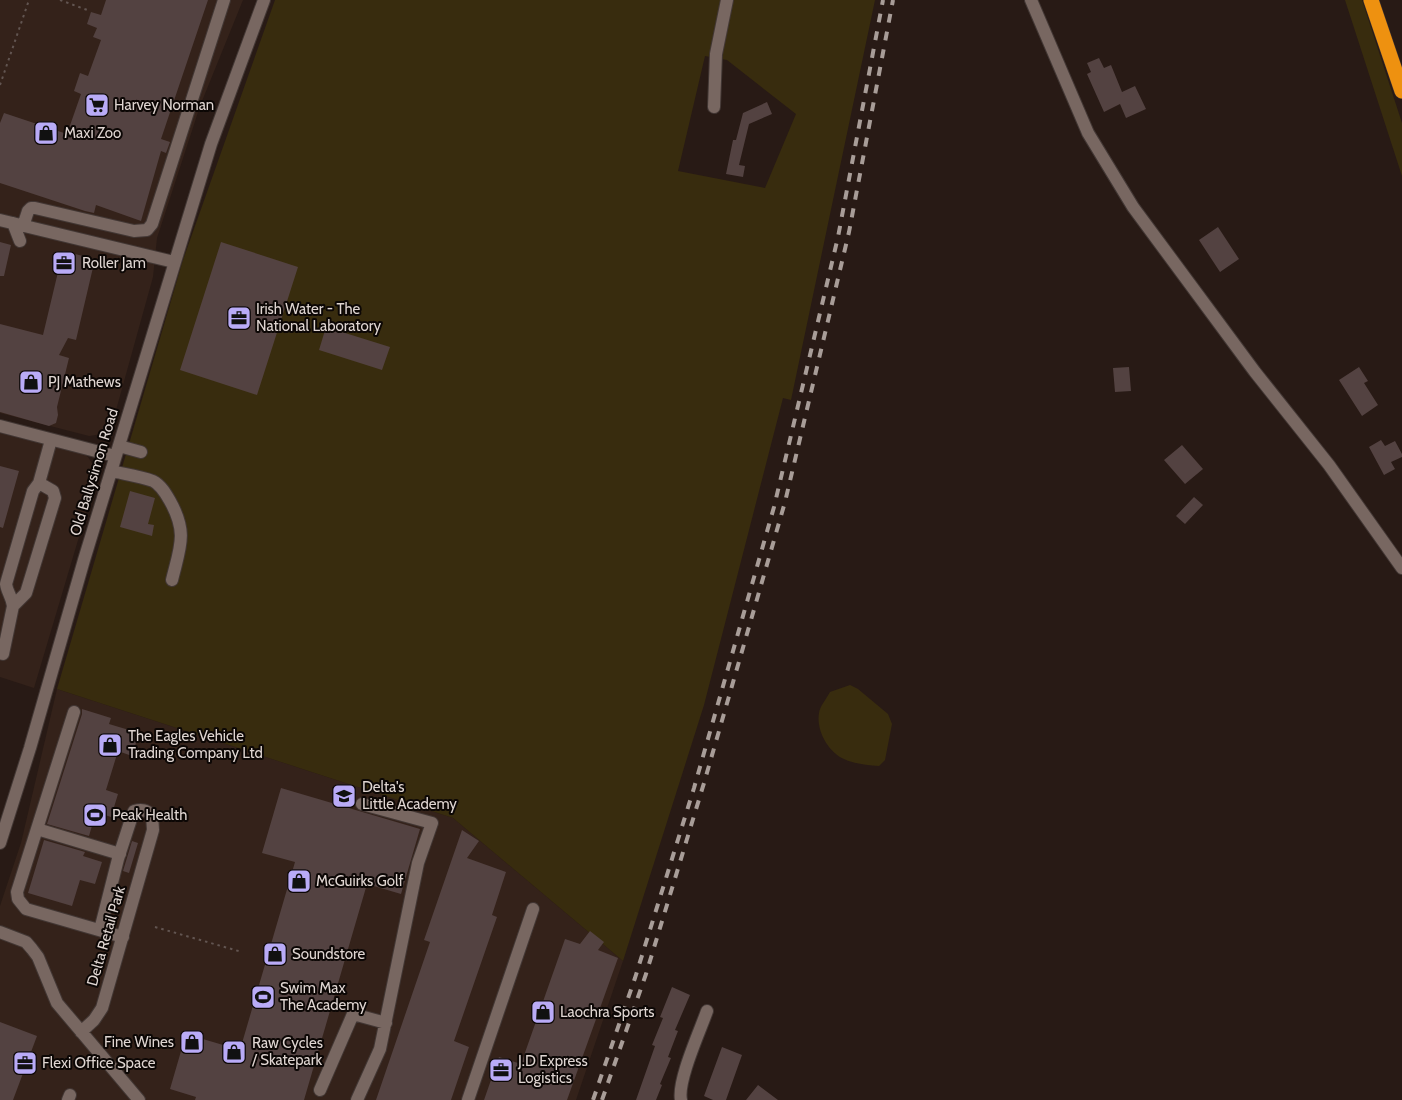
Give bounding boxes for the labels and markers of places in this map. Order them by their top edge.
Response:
supermarket icon: Harvey Norman [84,92,110,118]
place label: Harvey Norman [114,96,214,114]
shop icon: Maxi Zoo [33,120,59,146]
place label: Maxi Zoo [64,124,121,142]
office icon: Roller Jam [51,250,77,276]
place label: Roller Jam [82,254,146,272]
place label: Irish Water - The National Laboratory [256,300,381,335]
office icon: Irish Water - The National Laboratory [226,305,252,331]
shop icon: PJ Mathews [18,369,44,395]
place label: PJ Mathews [48,373,121,391]
place label: The Eagles Vehicle Trading Company Ltd [128,727,263,762]
shop icon: The Eagles Vehicle Trading Company Ltd [97,732,123,758]
place label: Delta's Little Academy [362,778,457,813]
school or university icon: Delta's Little Academy [331,783,357,809]
sports icon: Peak Health [82,802,108,828]
place label: Peak Health [112,806,187,824]
shop icon: McGuirks Golf [286,868,312,894]
place label: McGuirks Golf [316,872,403,890]
shop icon: Soundstore [262,941,288,967]
place label: Soundstore [292,945,366,963]
place label: Swim Max The Academy [280,979,367,1014]
sports icon: Swim Max The Academy [250,984,276,1010]
shop icon: Laochra Sports [530,999,556,1025]
place label: Laochra Sports [560,1003,654,1021]
shop icon: Fine Wines [179,1029,205,1055]
place label: Fine Wines [104,1033,174,1051]
place label: Raw Cycles / Skatepark [251,1034,323,1069]
shop icon: Raw Cycles / Skatepark [221,1039,247,1065]
office icon: Flexi Office Space [12,1050,38,1076]
place label: J.D Express Logistics [517,1052,588,1087]
place label: Flexi Office Space [42,1054,156,1072]
office icon: J.D Express Logistics [488,1057,514,1083]

